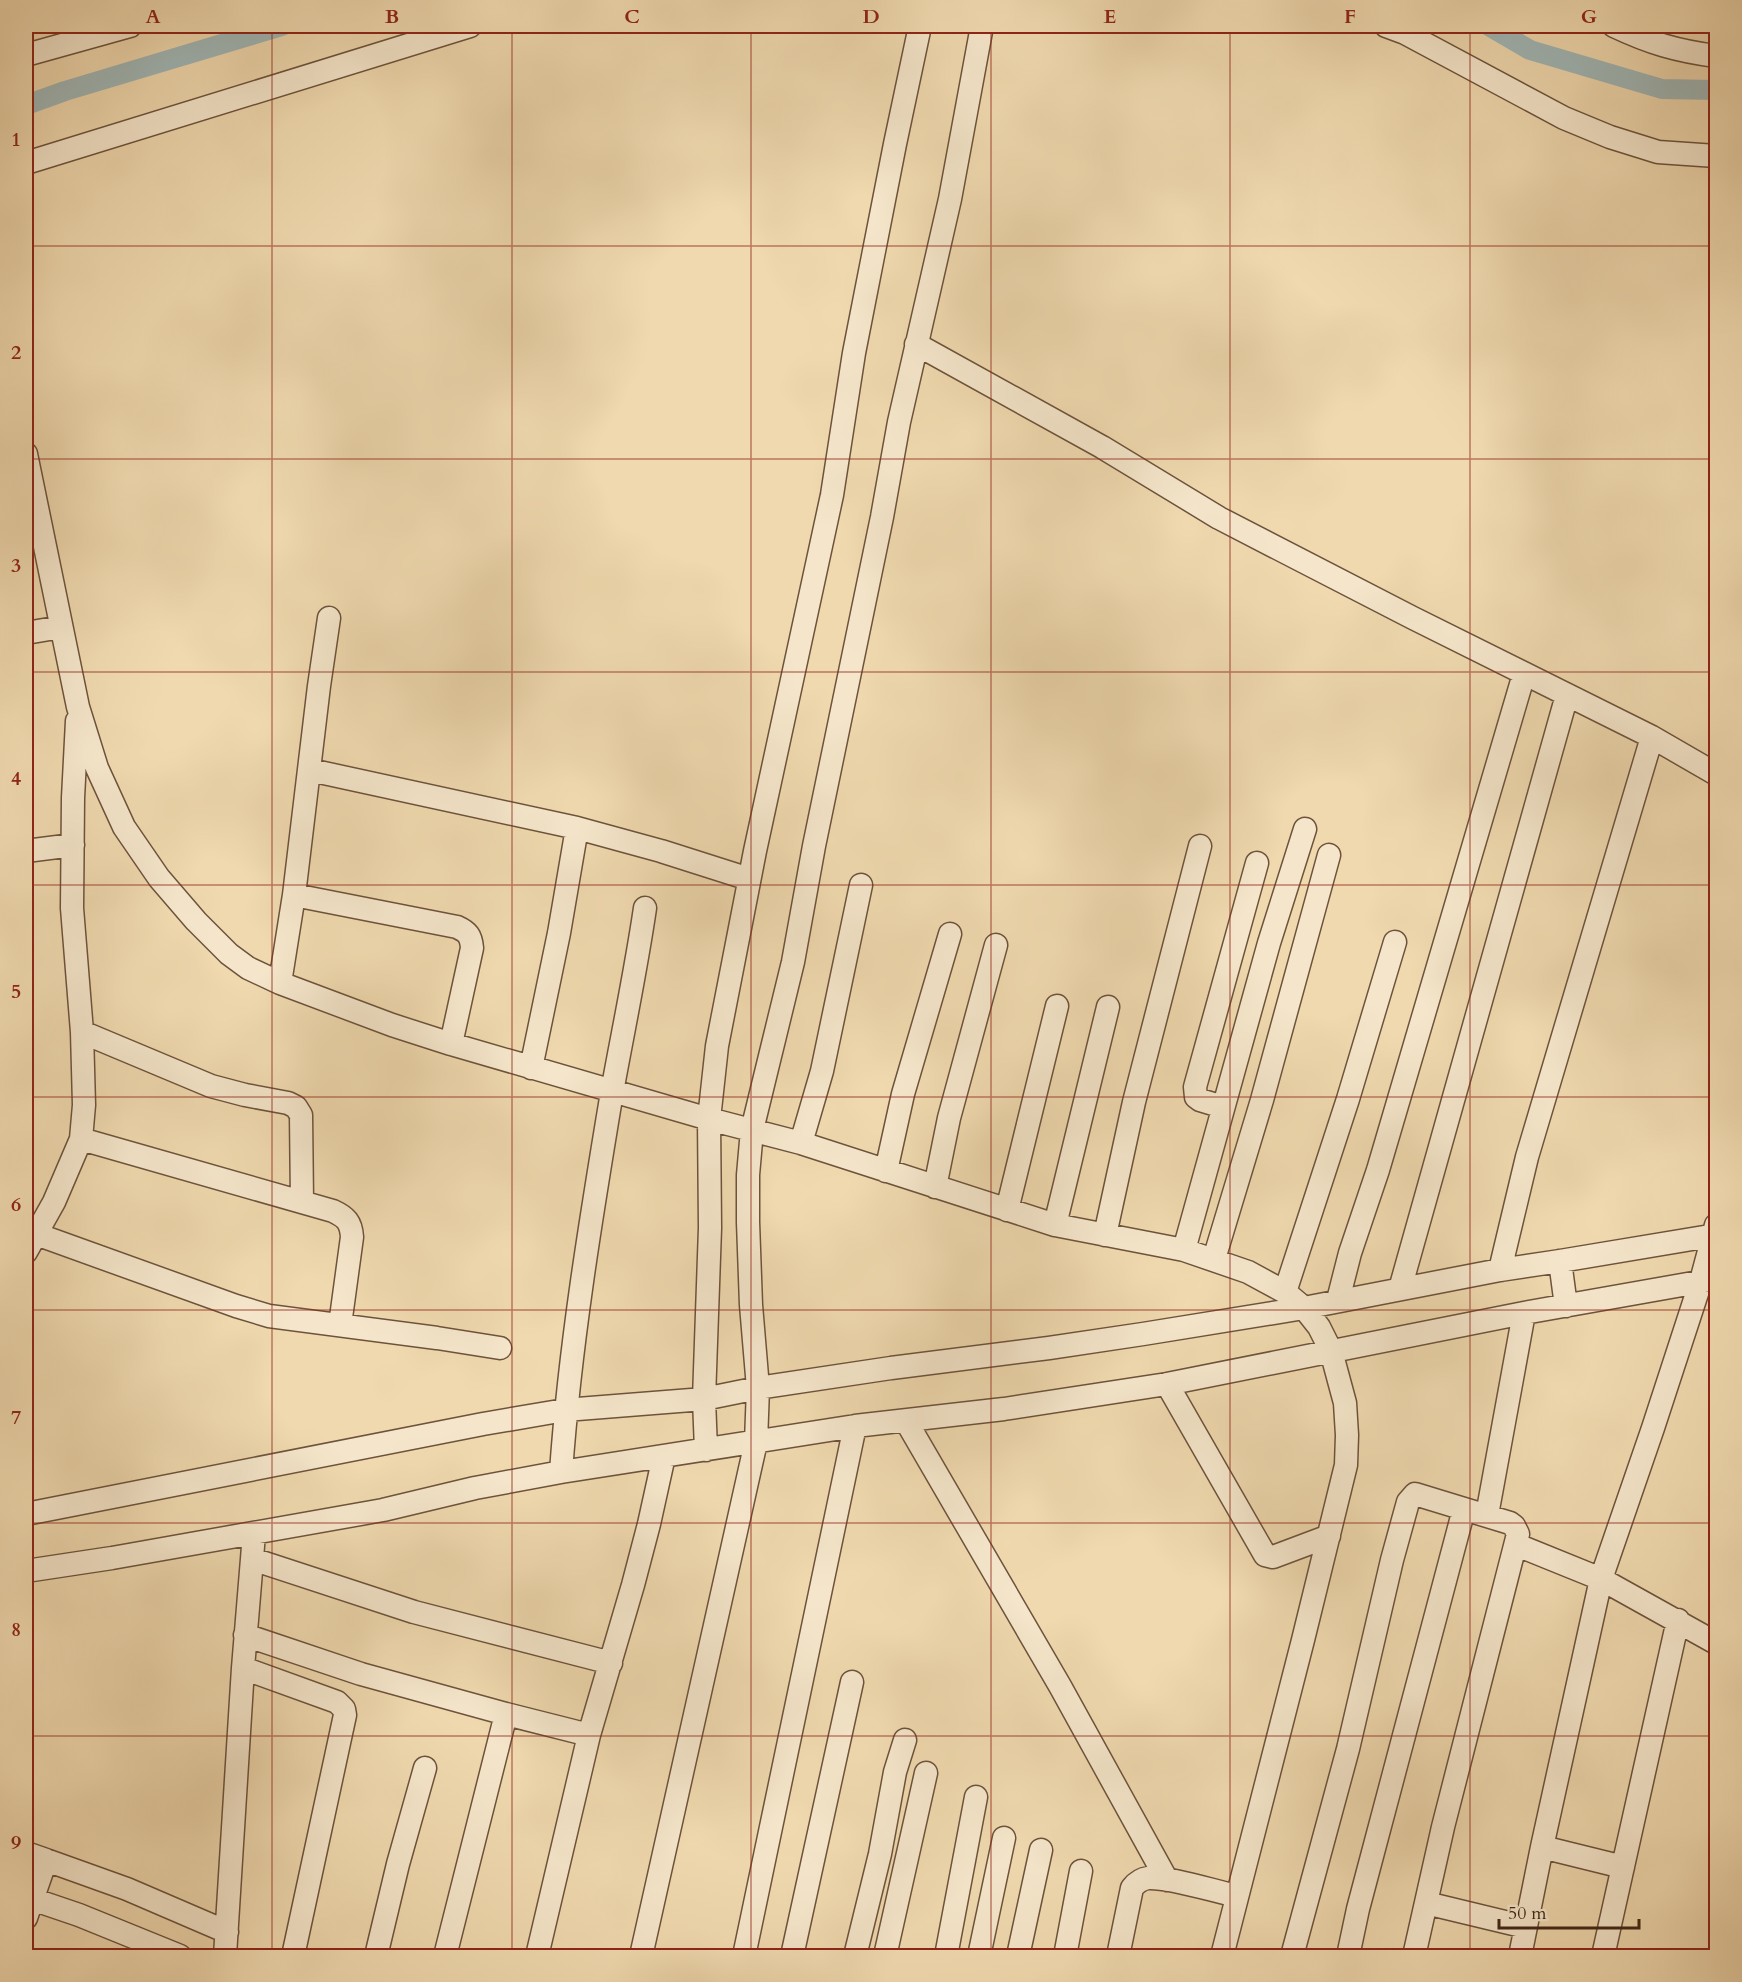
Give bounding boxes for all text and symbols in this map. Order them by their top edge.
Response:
text: A [145,3,161,30]
text: B [385,3,399,30]
text: C [624,3,640,30]
text: D [862,3,880,30]
text: E [1104,3,1116,30]
text: F [1344,3,1356,30]
text: G [1581,3,1597,30]
text: 1 [11,126,21,153]
text: 2 [11,339,21,366]
text: 3 [11,552,21,579]
text: 4 [11,765,21,792]
text: 5 [11,978,21,1005]
text: 6 [11,1191,21,1218]
text: 7 [11,1404,21,1431]
text: 8 [11,1616,21,1643]
text: 9 [11,1829,21,1856]
scale bar [1499,1892,1638,1930]
text: 50 m [1508,1901,1547,1926]

